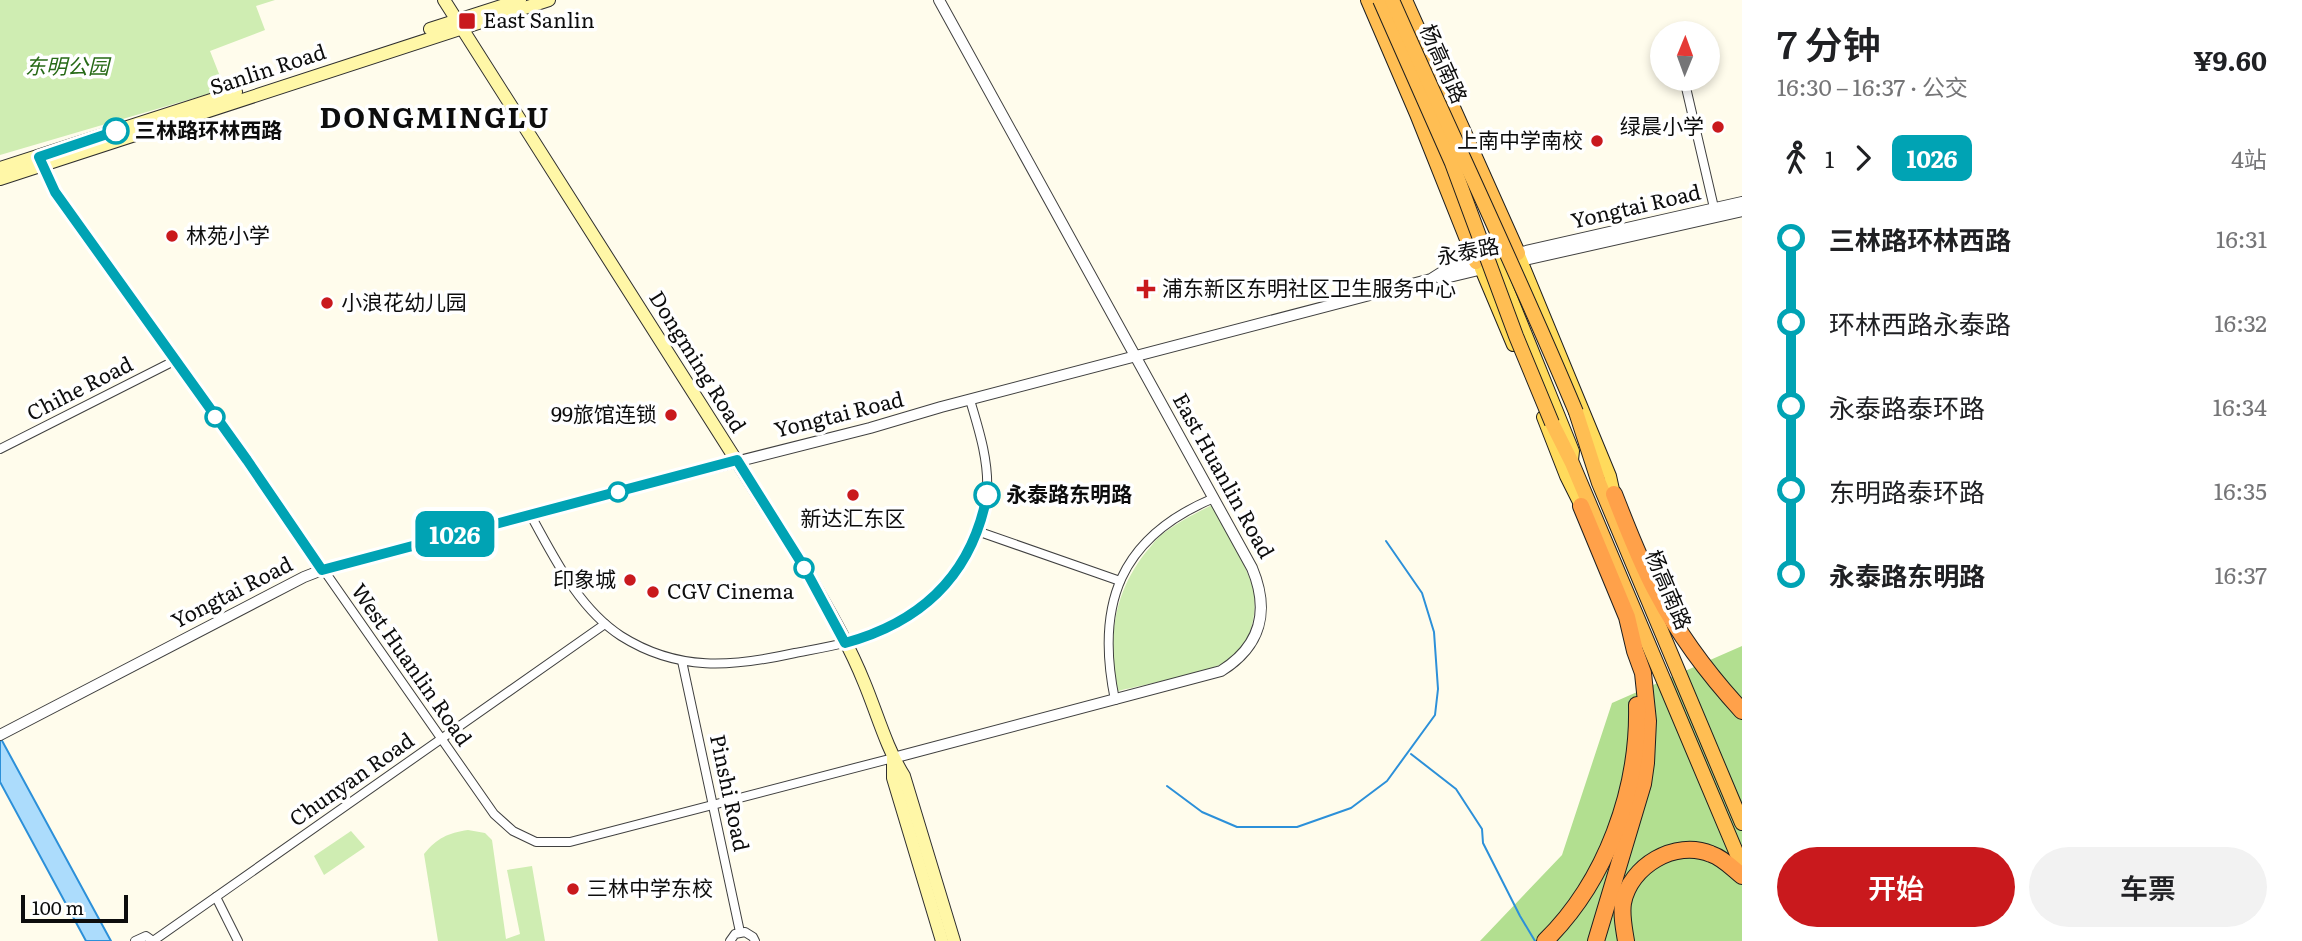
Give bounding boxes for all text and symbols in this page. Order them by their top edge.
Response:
place label: East Sanlin [483,3,595,34]
marker: East Sanlin [457,11,477,31]
text: 7 分钟 [1777,14,1881,71]
street label: 杨高南路 [1414,18,1477,108]
north arrow [1650,21,1720,91]
map controls [1650,21,1720,91]
street label: Sanlin Road [205,34,329,101]
text: ¥9.60 [2193,40,2267,79]
park label: 东明公园 [25,49,112,80]
text: 16:30 – 16:37 · 公交 [1777,69,1968,103]
district label: DONGMINGLU [319,95,551,137]
place label: 绿晨小学 [1620,109,1704,140]
place label: 三林路环林西路 [135,113,282,144]
marker: 三林路环林西路 [103,118,129,144]
marker: 绿晨小学 [1710,119,1726,135]
place label: 上南中学南校 [1457,123,1583,154]
marker: 上南中学南校 [1589,133,1605,149]
icon: walk [1777,139,1815,177]
icon: forward [1844,139,1882,177]
text: 1026 [1906,140,1958,175]
text: 1 [1825,141,1834,175]
text: 4站 [2231,141,2267,175]
street label: Yongtai Road [1567,175,1704,235]
place label: 林苑小学 [186,218,270,249]
text: 三林路环林西路 [1829,219,2011,258]
text: 16:31 [2216,221,2267,255]
marker: 林苑小学 [164,228,180,244]
street label: 永泰路 [1434,228,1501,271]
place label: 浦东新区东明社区卫生服务中心 [1162,271,1456,302]
marker: 浦东新区东明社区卫生服务中心 [1136,279,1156,299]
street label: Dongming Road [643,284,755,438]
place label: 小浪花幼儿园 [341,285,467,316]
marker: 小浪花幼儿园 [319,295,335,311]
text: 环林西路永泰路 [1829,303,2011,342]
text: 16:32 [2214,305,2267,339]
street label: Chihe Road [21,347,137,427]
street label: Yongtai Road [770,381,907,444]
street label: East Huanlin Road [1167,386,1284,563]
text: 永泰路泰环路 [1829,387,1985,426]
text: 16:34 [2213,389,2267,423]
place label: 99旅馆连锁 [551,397,657,428]
unlabelled marker [205,407,225,427]
marker: 99旅馆连锁 [663,407,679,423]
text: 东明路泰环路 [1829,471,1985,510]
text: 16:35 [2214,473,2267,507]
place label: 永泰路东明路 [1006,477,1132,508]
unlabelled marker [608,482,628,502]
marker: 永泰路东明路 [974,482,1000,508]
marker: 新达汇东区 [845,487,861,503]
place label: 新达汇东区 [801,501,906,532]
line badge: 1026 [406,511,504,557]
text: 1026 [429,516,481,551]
street label: 杨高南路 [1640,544,1701,634]
street label: Yongtai Road [165,547,297,635]
text: 永泰路东明路 [1829,555,1985,594]
text: 16:37 [2214,557,2267,591]
unlabelled marker [794,558,814,578]
place label: 印象城 [553,562,616,593]
marker: 印象城 [622,572,638,588]
place label: CGV Cinema [667,574,795,605]
street label: West Huanlin Road [345,576,481,751]
marker: CGV Cinema [645,584,661,600]
street label: Chunyan Road [282,723,419,832]
street label: Pinshi Road [704,731,759,854]
button: 开始 [1777,847,2015,927]
button: 车票 [2029,847,2267,927]
place label: 三林中学东校 [587,871,713,902]
marker: 三林中学东校 [565,881,581,897]
scale bar [21,892,128,924]
text: 100 m [32,893,84,921]

